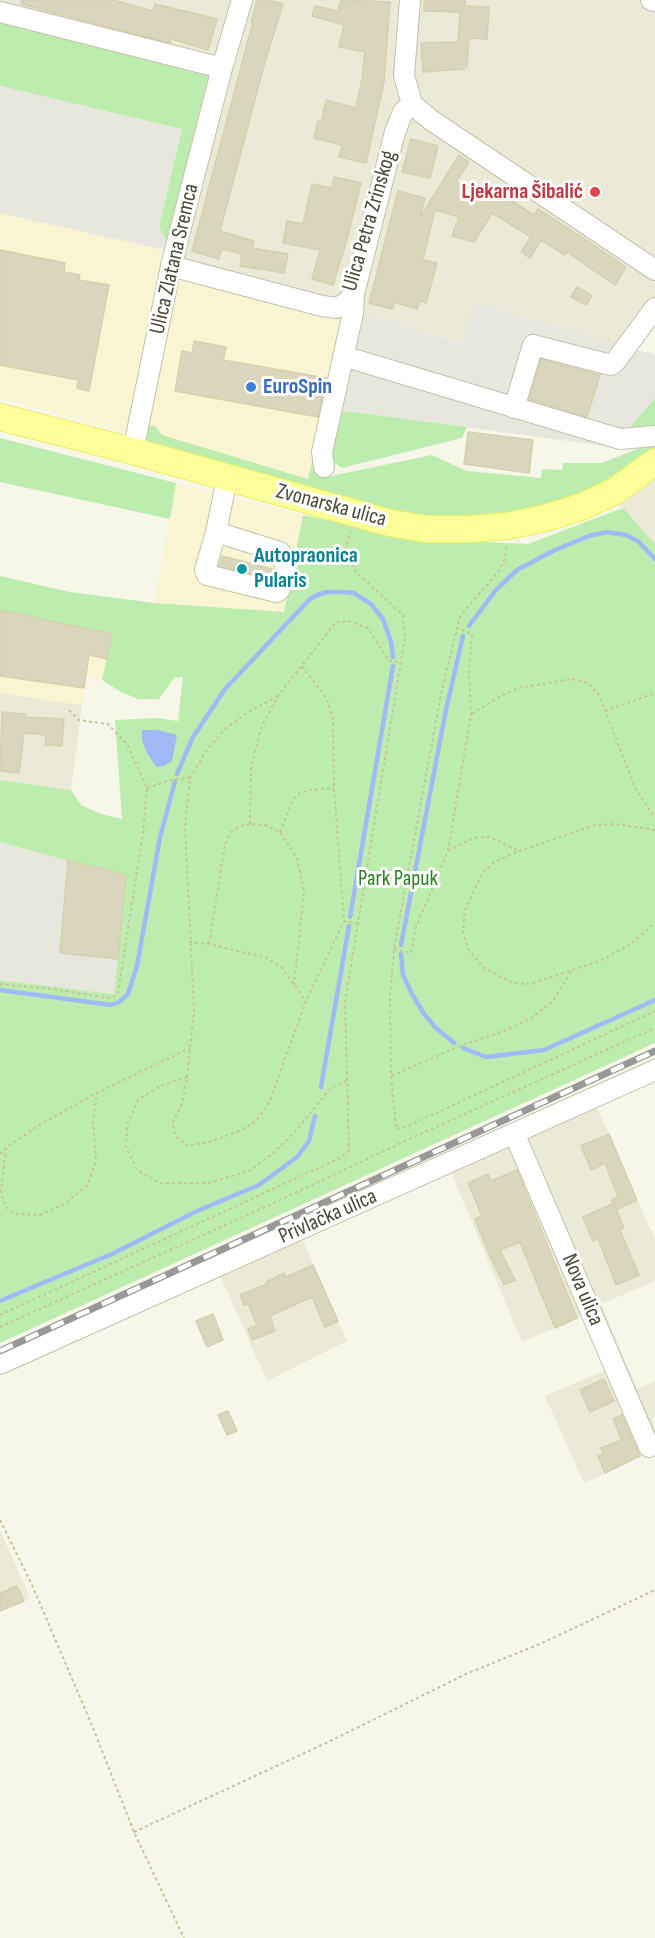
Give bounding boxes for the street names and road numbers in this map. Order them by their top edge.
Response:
street label: Ulica Petra Zrinskog [337,148,403,294]
street label: Ulica Zlatana Sremca [145,181,205,337]
street label: Zvonarska ulica [273,479,389,533]
street label: Privlačka ulica [275,1184,381,1250]
street label: Nova ulica [555,1250,609,1330]

